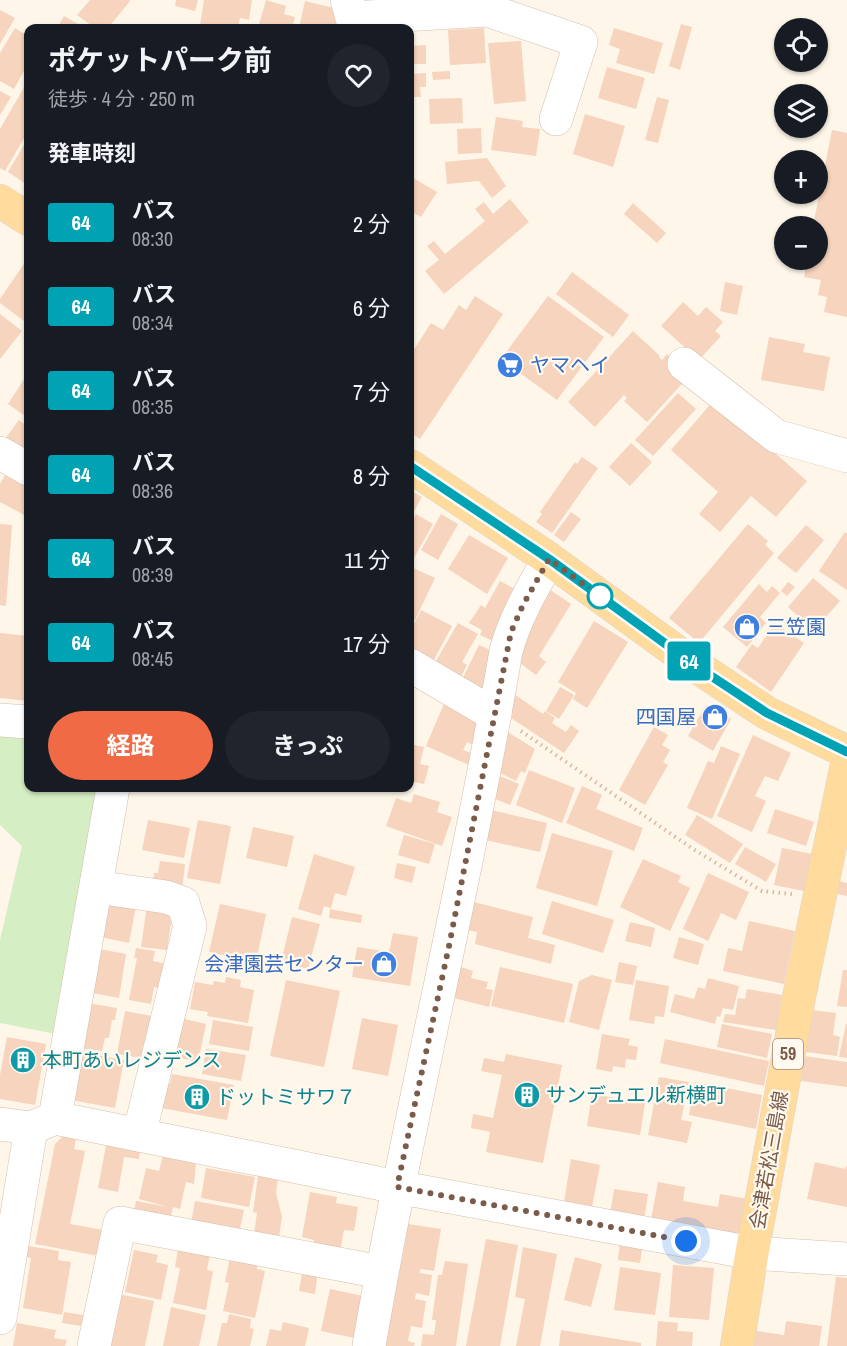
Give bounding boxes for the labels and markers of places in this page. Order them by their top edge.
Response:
supermarket icon: ヤマヘイ [495,350,525,380]
place label: ヤマヘイ [530,351,610,378]
unlabelled marker [587,583,613,609]
shop icon: 三笠園 [732,612,762,642]
place label: 三笠園 [766,613,826,640]
shop icon: 四国屋 [700,702,730,732]
place label: 四国屋 [636,703,696,730]
shop icon: 会津園芸センター [369,949,399,979]
place label: 会津園芸センター [204,950,364,977]
building icon: 本町あいレジデンス [8,1045,38,1075]
place label: 本町あいレジデンス [42,1046,222,1073]
building icon: サンデュエル新横町 [512,1080,542,1110]
place label: サンデュエル新横町 [546,1081,726,1108]
building icon: ドットミサワ７ [182,1082,212,1112]
place label: ドットミサワ７ [216,1083,356,1110]

